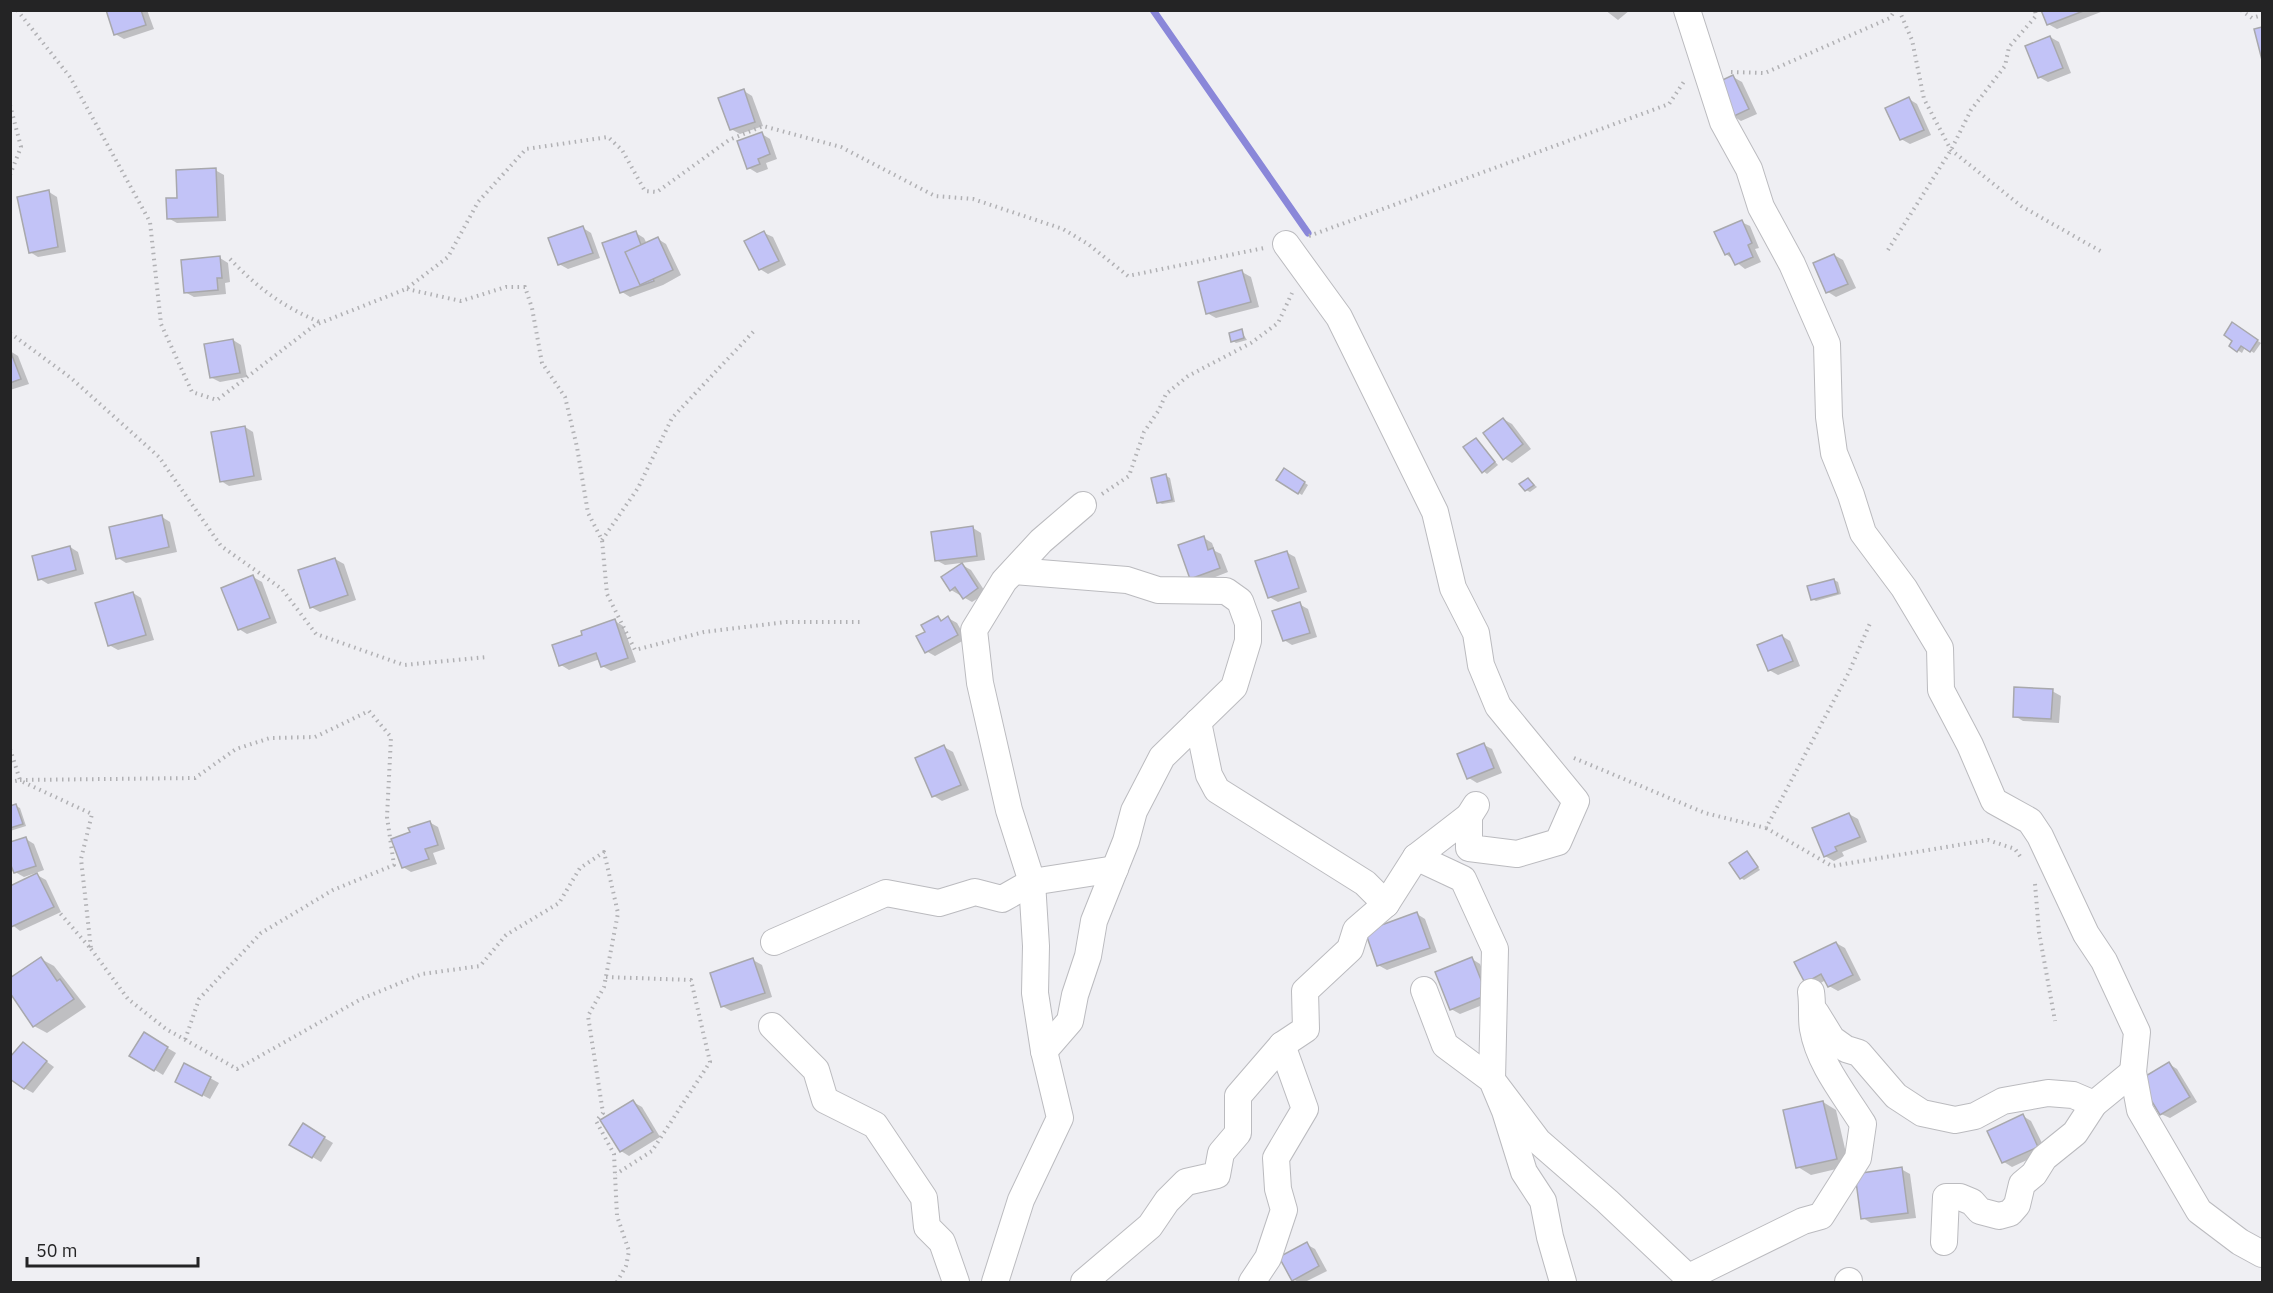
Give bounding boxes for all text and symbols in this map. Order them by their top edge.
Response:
scale bar [27,1230,198,1268]
text: 50 m [36,1239,78,1262]

